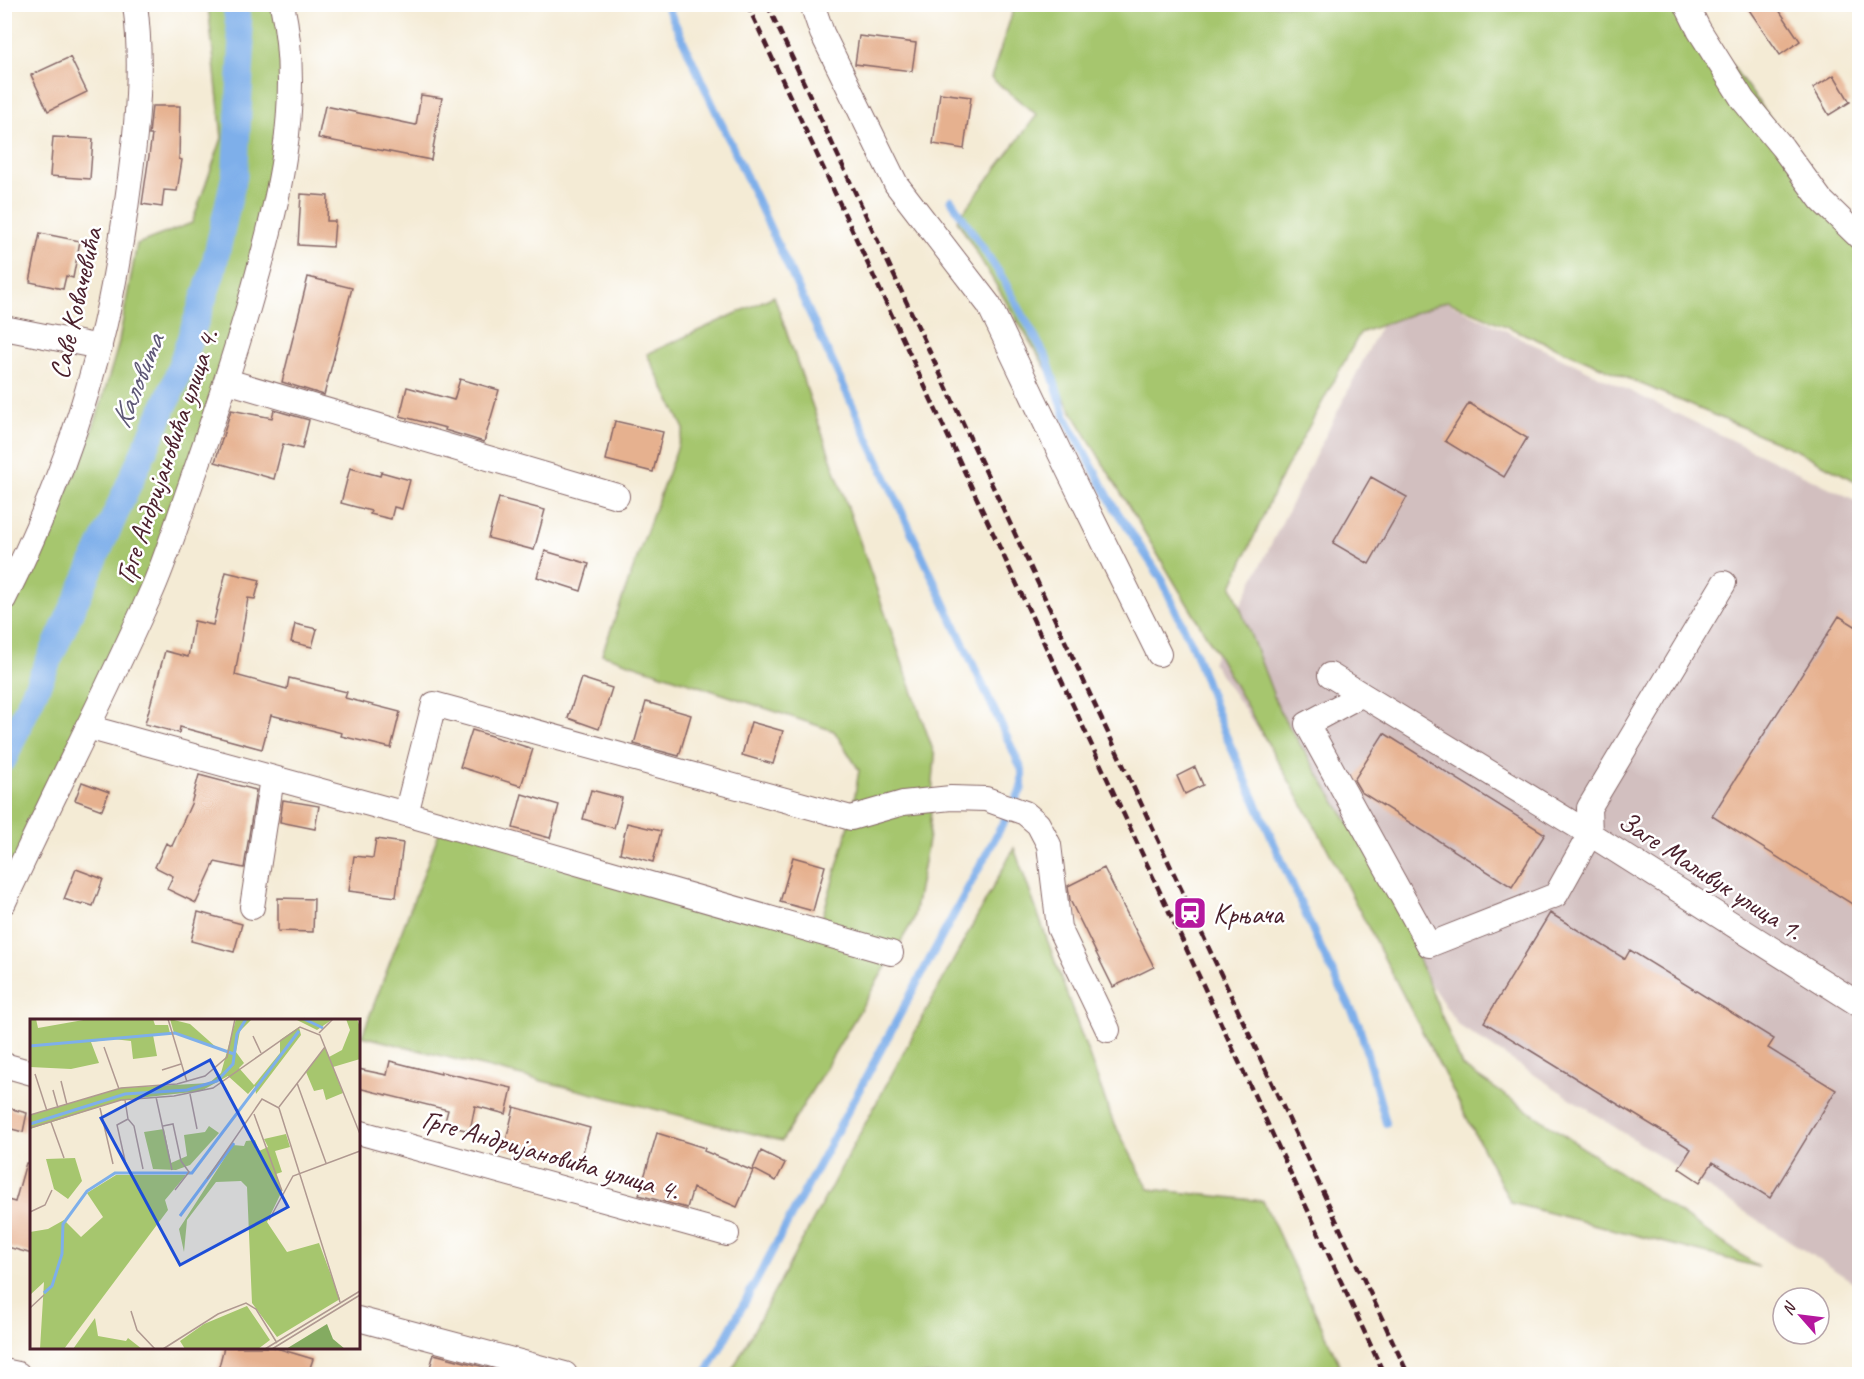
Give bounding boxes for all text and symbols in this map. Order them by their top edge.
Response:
street label: Саве Ковачевића [41,222,110,382]
street label: Грге Андријановића улица 4. [107,324,226,587]
water label: Каловита [101,326,174,433]
street label: Заге Маливук улица 1. [1612,803,1810,948]
station icon: Крњача [1172,895,1208,931]
place label: Крњача [1213,896,1285,931]
inset map [30,1019,360,1349]
street label: Грге Андријановића улица 4. [418,1101,684,1208]
north arrow [1771,1286,1831,1346]
text: N [1777,1298,1801,1318]

